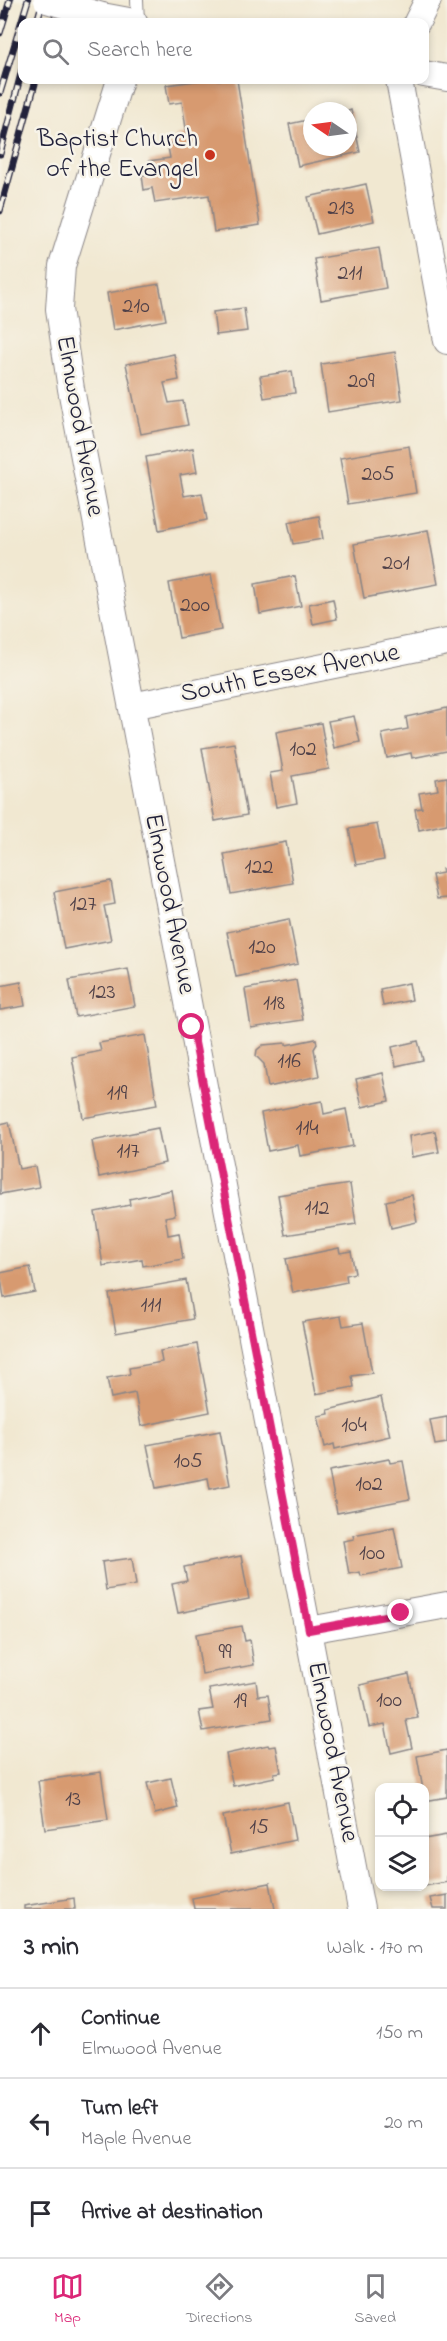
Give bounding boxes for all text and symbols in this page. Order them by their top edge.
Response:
search box [18,18,429,84]
icon: search [39,35,72,68]
text: Search here [87,35,192,67]
north arrow [303,102,357,156]
place label: Baptist Church of the Evangel [36,121,198,189]
marker: Baptist Church of the Evangel [203,148,217,162]
house number: 213 [327,193,355,225]
house number: 211 [338,258,362,290]
house number: 210 [122,291,150,323]
street label: Elmwood Avenue [44,333,114,520]
house number: 209 [347,366,375,398]
house number: 205 [361,459,395,491]
house number: 201 [382,548,410,580]
house number: 200 [180,590,210,622]
street label: South Essex Avenue [177,634,403,714]
house number: 102 [289,734,317,766]
street label: Elmwood Avenue [133,811,205,998]
house number: 122 [245,852,273,884]
house number: 127 [70,889,97,921]
house number: 120 [248,932,276,964]
house number: 123 [88,977,116,1009]
house number: 118 [263,988,285,1020]
route start [178,1013,204,1039]
house number: 116 [277,1046,301,1078]
house number: 119 [107,1078,128,1110]
house number: 114 [295,1113,319,1145]
house number: 117 [116,1136,140,1168]
house number: 112 [305,1193,330,1225]
house number: 111 [141,1290,162,1322]
house number: 104 [341,1410,367,1442]
house number: 105 [173,1446,203,1478]
house number: 102 [355,1469,383,1501]
house number: 100 [359,1538,385,1570]
route end [387,1599,413,1625]
house number: 99 [218,1637,232,1669]
street label: Elmwood Avenue [296,1659,368,1846]
house number: 100 [376,1685,402,1717]
house number: 19 [233,1686,247,1718]
map controls [375,1783,429,1891]
button: locate [375,1783,429,1837]
house number: 13 [65,1784,81,1816]
house number: 15 [249,1812,269,1844]
button: layers [375,1837,429,1891]
text: 3 min [24,1929,79,1967]
text: Walk · 170 m [327,1934,423,1963]
text: Continue [81,2003,160,2035]
icon: ahead [24,2017,57,2050]
text: 150 m [376,2019,423,2048]
text: Elmwood Avenue [81,2035,222,2064]
text: Turn left [81,2093,158,2125]
icon: left [24,2107,57,2140]
text: 20 m [384,2109,423,2138]
text: Maple Avenue [81,2125,191,2154]
icon: arrive [24,2197,57,2230]
text: Arrive at destination [81,2197,263,2229]
tab: Map [51,2270,84,2330]
tab: Directions [186,2270,252,2330]
tab: Saved [354,2270,396,2330]

